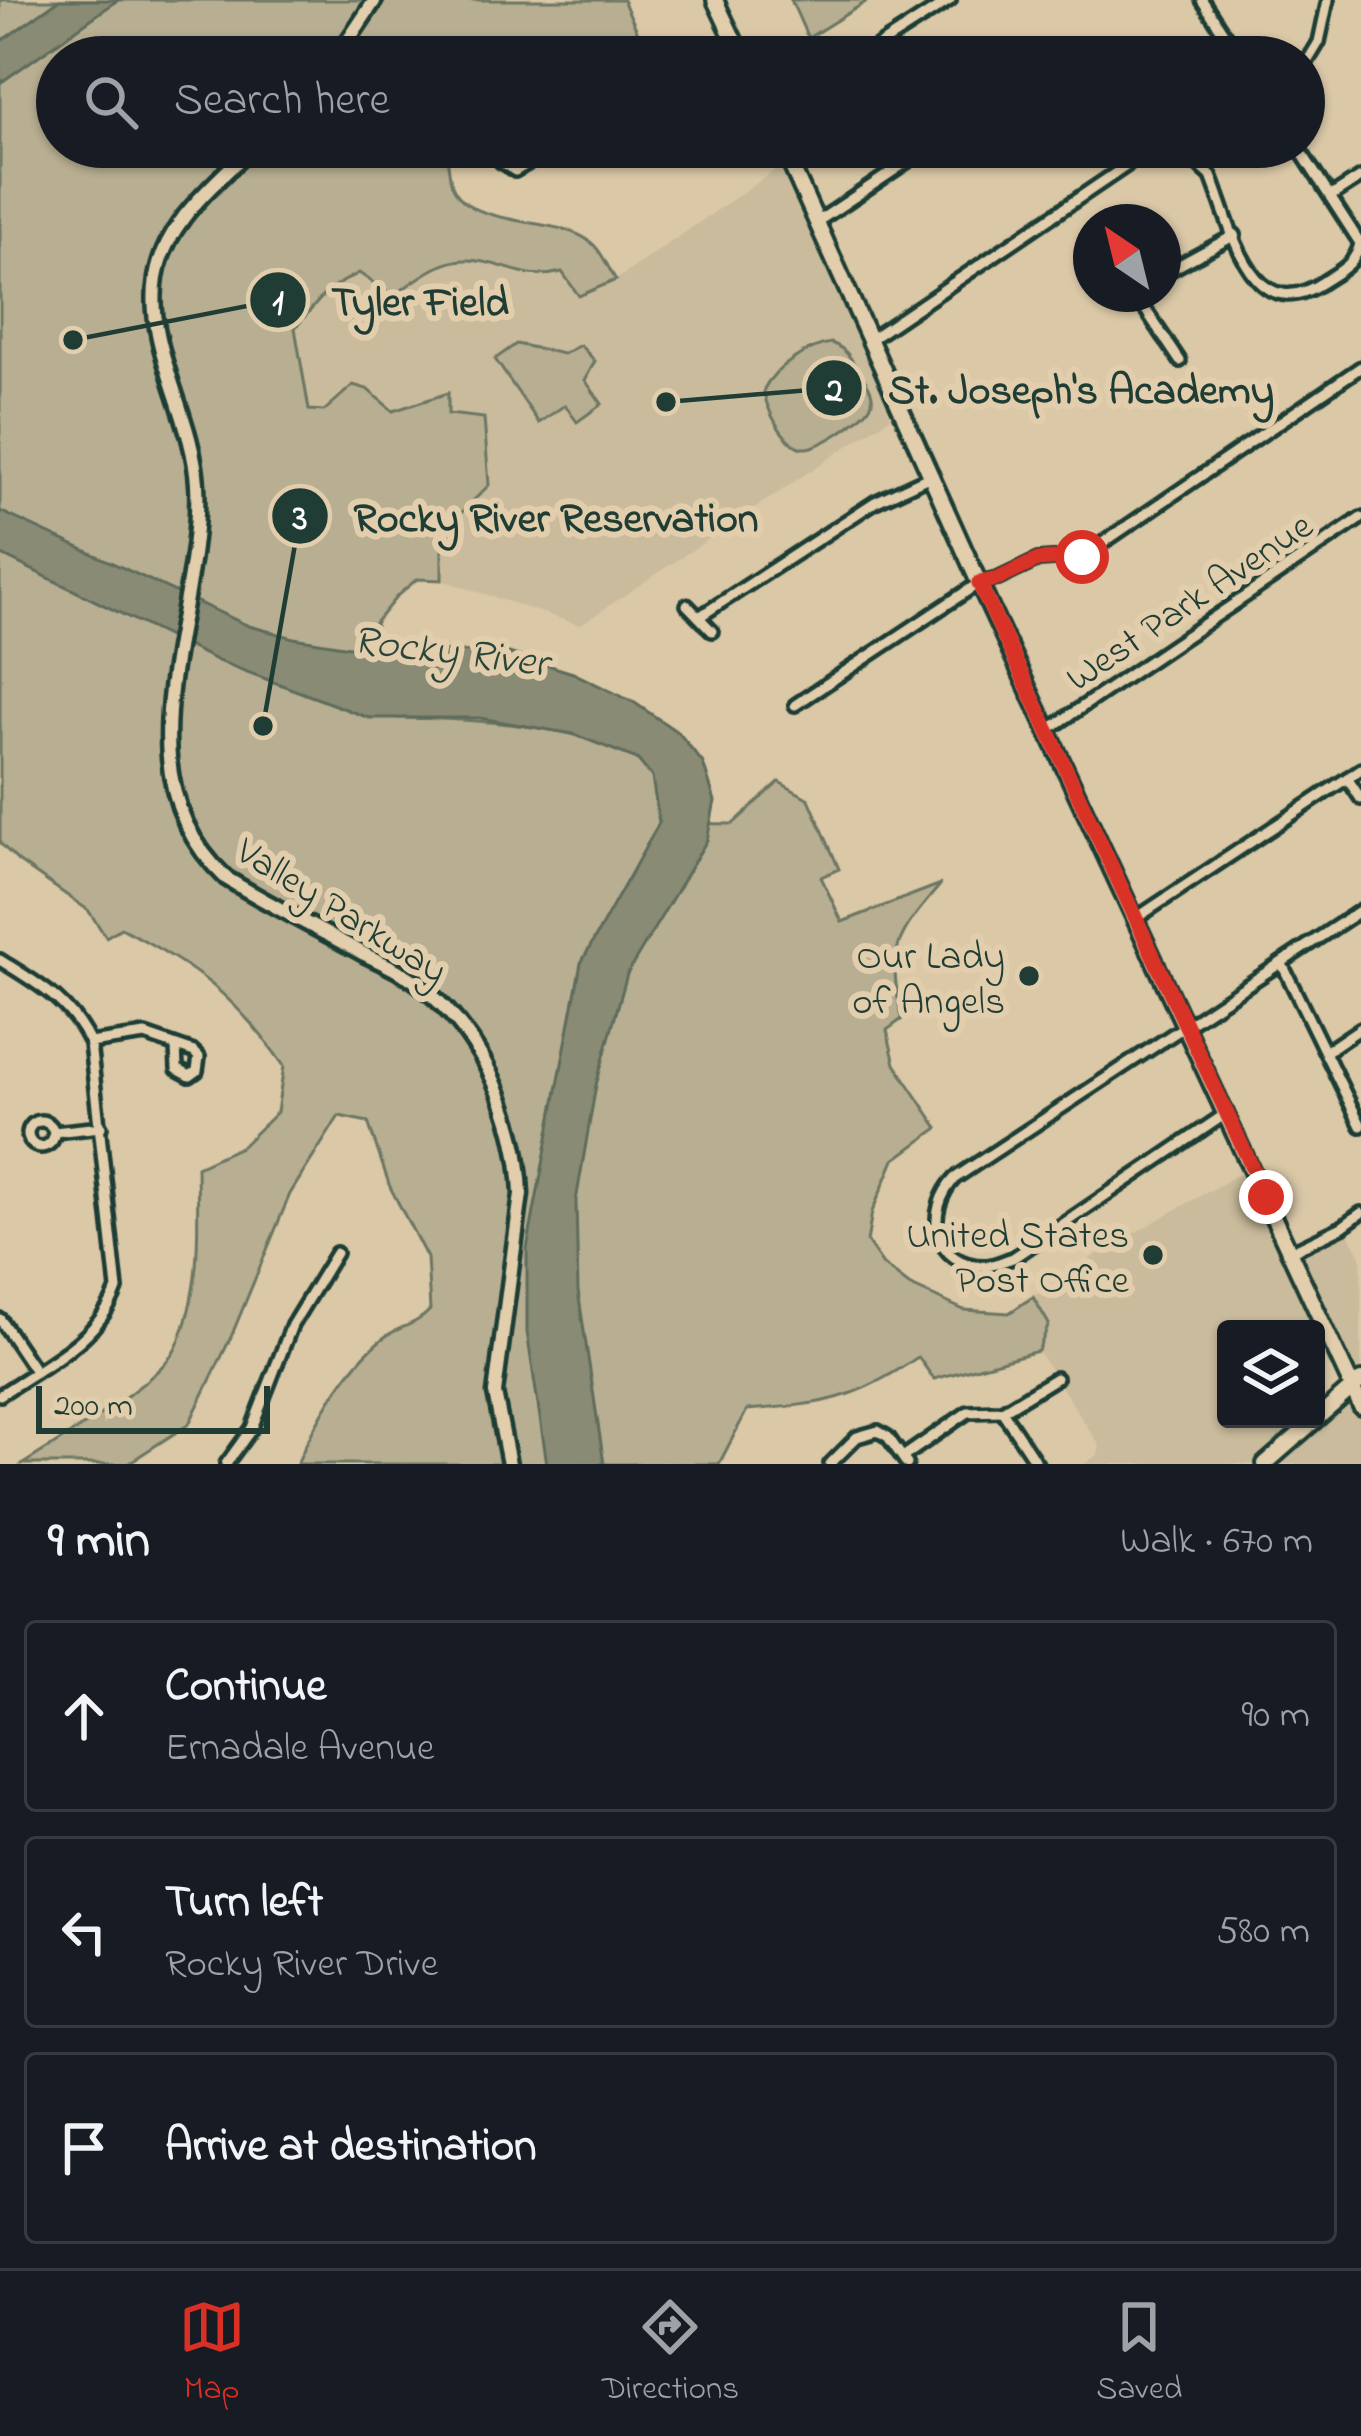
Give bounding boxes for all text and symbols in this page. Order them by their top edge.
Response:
search box [36,36,1325,168]
icon: search [78,69,144,135]
text: Search here [174,69,390,135]
north arrow [1073,204,1181,312]
callout: Tyler Field [248,261,533,339]
text: Tyler Field [331,274,509,335]
text: 1 [272,278,284,331]
callout: St. Joseph's Academy [804,349,1298,427]
text: St. Joseph's Academy [888,362,1274,423]
text: 2 [824,366,843,419]
callout: Rocky River Reservation [270,477,782,555]
text: Rocky River Reservation [354,490,758,551]
text: 3 [292,494,308,547]
street label: West Park Avenue [1056,500,1326,708]
route start [1055,530,1109,584]
water label: Rocky River [349,611,556,696]
street label: Valley Parkway [223,824,458,1001]
place label: Our Lady of Angels [852,930,1005,1032]
marker: Our Lady of Angels [1016,963,1042,989]
route end [1239,1170,1293,1224]
place label: United States Post Office [906,1209,1130,1311]
marker: United States Post Office [1140,1242,1166,1268]
map controls [1217,1320,1325,1428]
button: layers [1217,1320,1325,1428]
scale bar [36,1380,270,1433]
text: 200 m [54,1383,133,1431]
text: 9 min [48,1505,150,1580]
text: Walk · 670 m [1120,1514,1313,1571]
text: Continue [165,1655,326,1721]
icon: ahead [51,1683,117,1749]
text: 90 m [1241,1688,1310,1745]
text: Ernadale Avenue [165,1721,434,1778]
text: Turn left [165,1871,323,1937]
icon: left [51,1899,117,1965]
text: 580 m [1216,1904,1310,1961]
text: Rocky River Drive [165,1937,438,1994]
icon: arrive [51,2115,117,2181]
text: Arrive at destination [165,2115,536,2181]
tab: Map [179,2294,245,2414]
tab: Directions [602,2294,739,2414]
tab: Saved [1096,2294,1182,2414]

